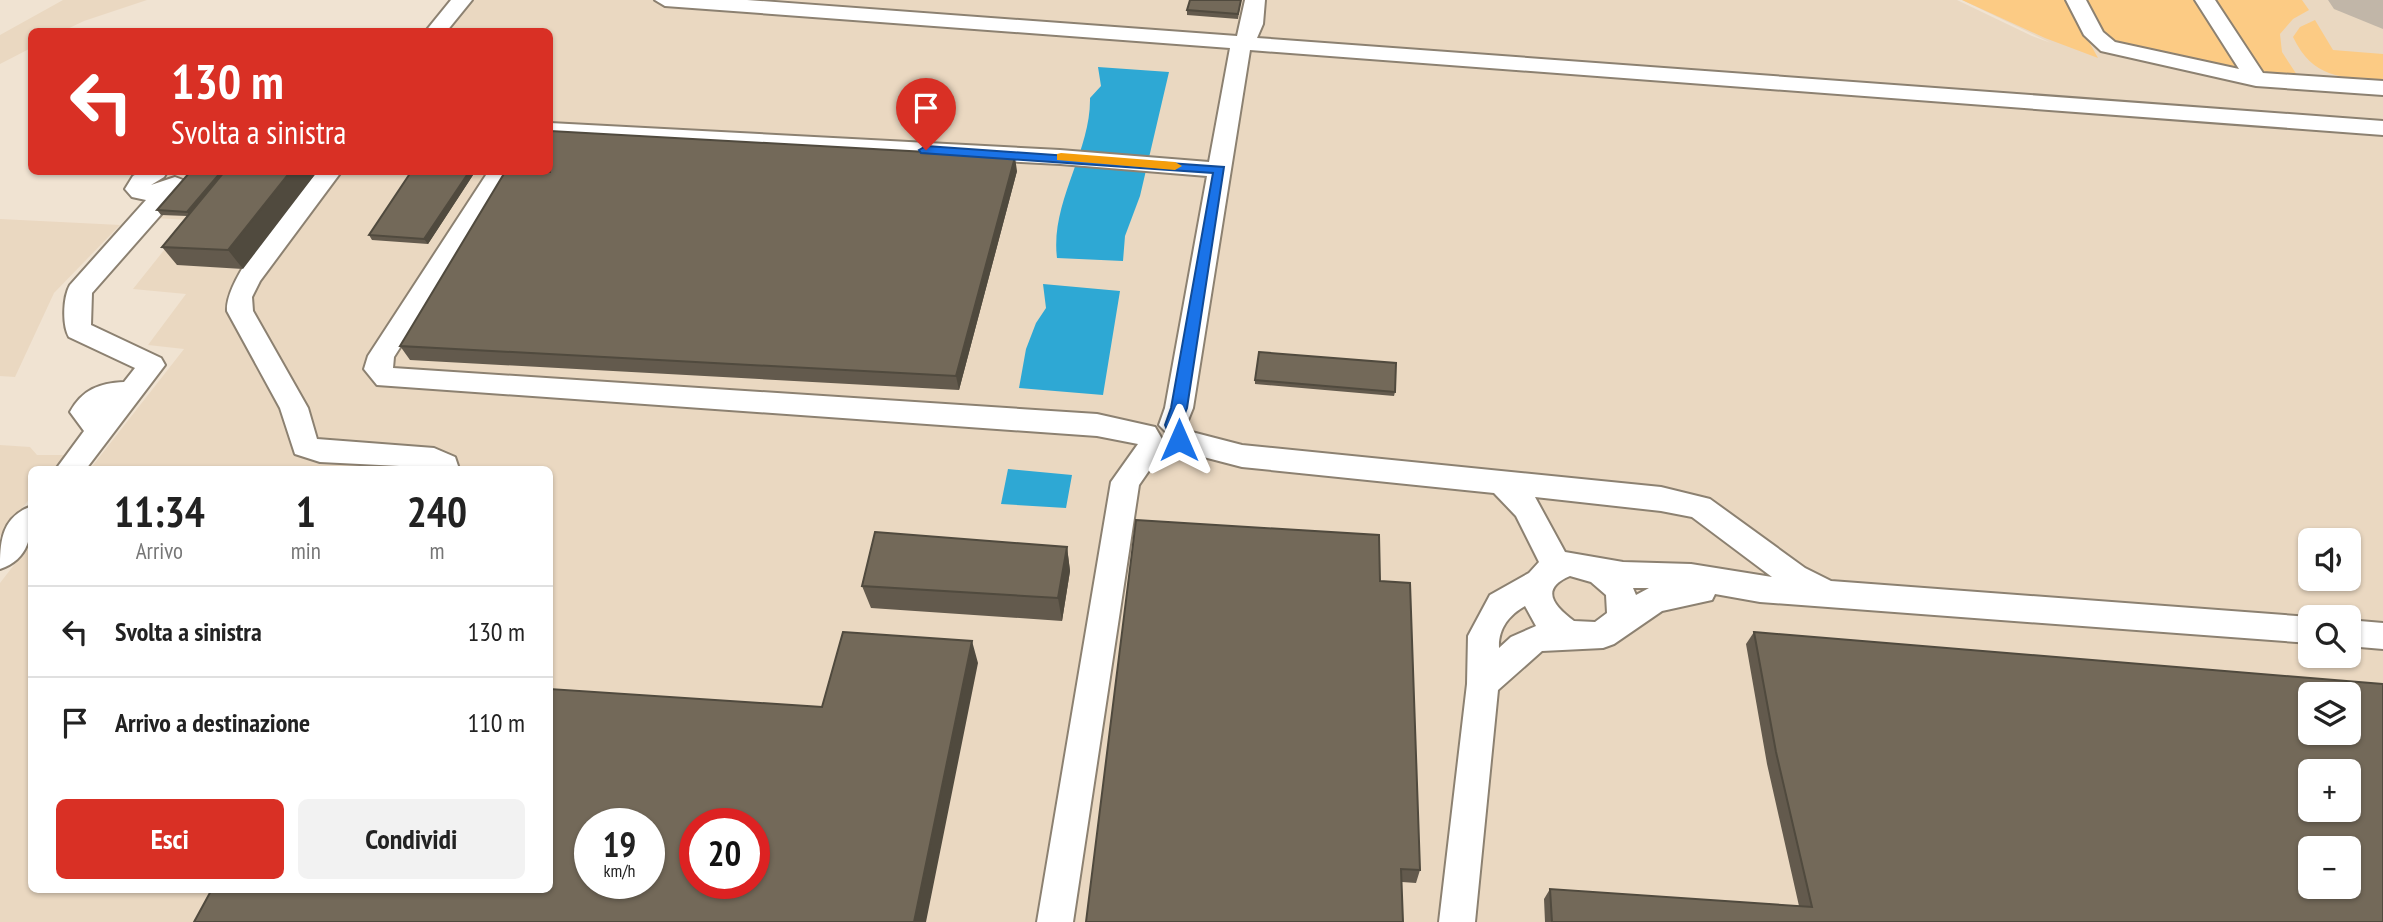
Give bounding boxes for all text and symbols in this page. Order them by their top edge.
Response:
text: 130 m [171,49,284,113]
icon: left [56,56,147,147]
pin [896,78,956,150]
icon: arrive [907,89,945,127]
text: Svolta a sinistra [171,111,346,153]
position arrow [1142,403,1216,477]
text: 11:34 [114,484,205,539]
text: 1 [296,484,316,539]
text: 240 [407,484,467,539]
map controls [2298,528,2361,899]
button: sound [2298,528,2361,591]
text: Arrivo [136,536,183,565]
text: min [291,536,321,565]
text: m [429,536,444,565]
button: search [2298,605,2361,668]
icon: left [56,613,94,651]
text: Svolta a sinistra [115,615,262,648]
text: 130 m [467,615,525,648]
button: layers [2298,682,2361,745]
icon: arrive [56,704,94,742]
text: Arrivo a destinazione [115,706,310,739]
text: 110 m [467,706,525,739]
button: + [2298,759,2361,822]
button: Esci [56,799,284,879]
button: Condividi [298,799,525,879]
speed limit sign: 20 [679,808,770,899]
text: 19 [603,821,636,867]
button: − [2298,836,2361,899]
text: km/h [604,859,635,882]

